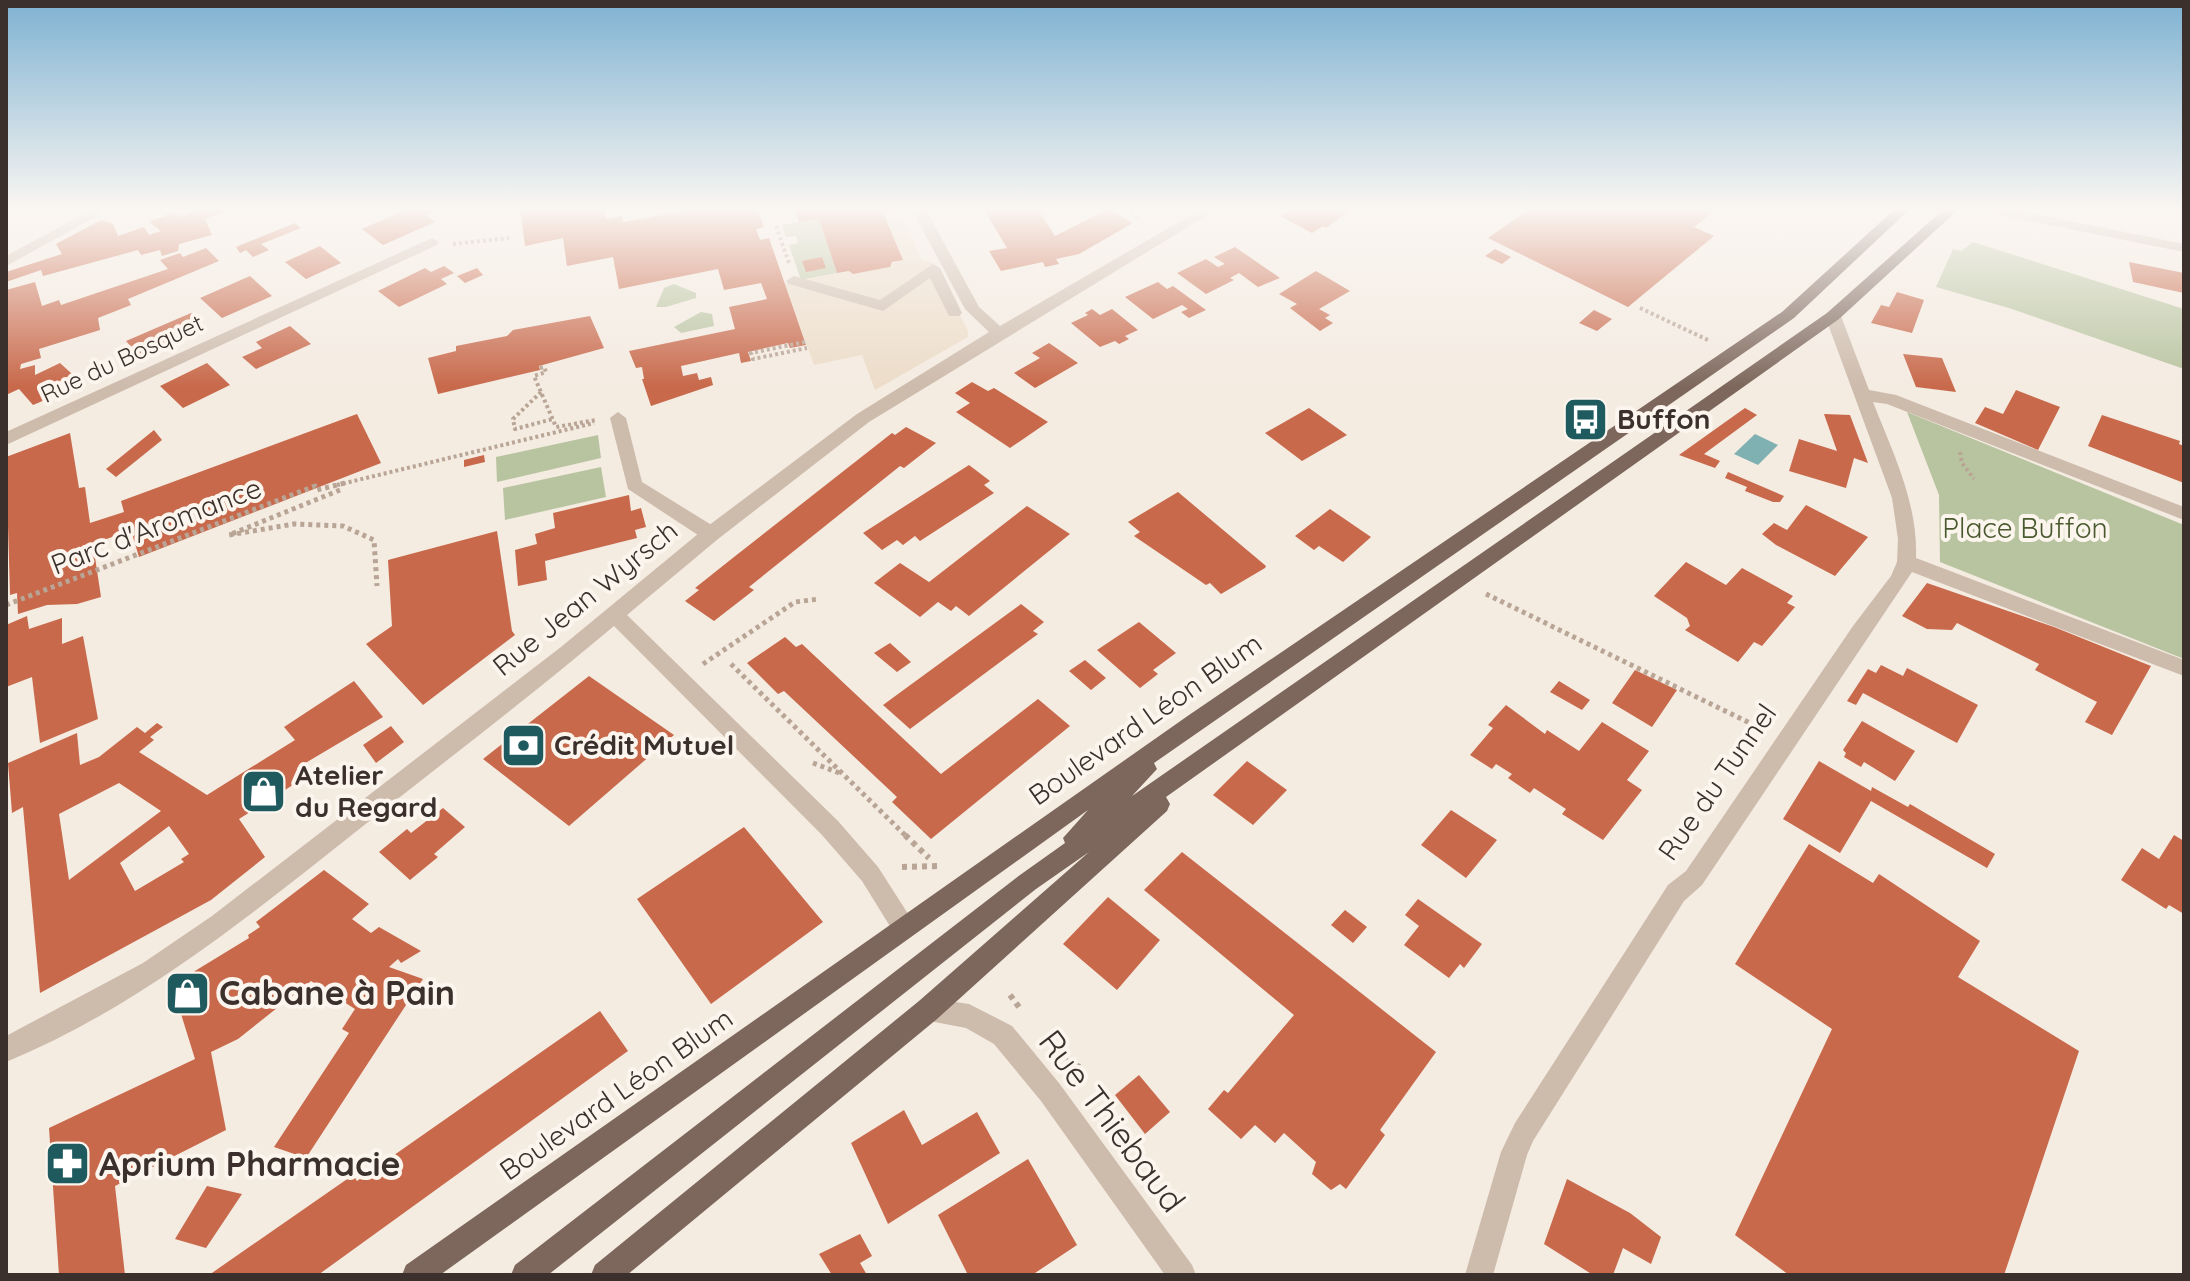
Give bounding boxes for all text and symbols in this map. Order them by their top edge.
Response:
street label: Rue du Bosquet [35,307,208,409]
bus stop icon: Buffon [1562,395,1610,443]
place label: Buffon [1617,401,1710,436]
street label: Parc d'Aromance [46,469,266,582]
park label: Place Buffon [1942,510,2108,545]
street label: Rue Jean Wyrsch [485,512,684,683]
street label: Boulevard Léon Blum [1021,625,1268,812]
street label: Rue du Tunnel [1650,697,1783,867]
bank icon: Crédit Mutuel [499,721,547,769]
place label: Crédit Mutuel [554,727,734,762]
place label: Atelier du Regard [295,757,437,824]
shop icon: Atelier du Regard [240,767,288,815]
shop icon: Cabane à Pain [164,969,212,1017]
place label: Cabane à Pain [219,971,455,1014]
street label: Boulevard Léon Blum [492,1000,739,1187]
street label: Rue Thiebaud [1030,1021,1195,1220]
pharmacy icon: Aprium Pharmacie [44,1140,92,1188]
place label: Aprium Pharmacie [99,1142,401,1185]

